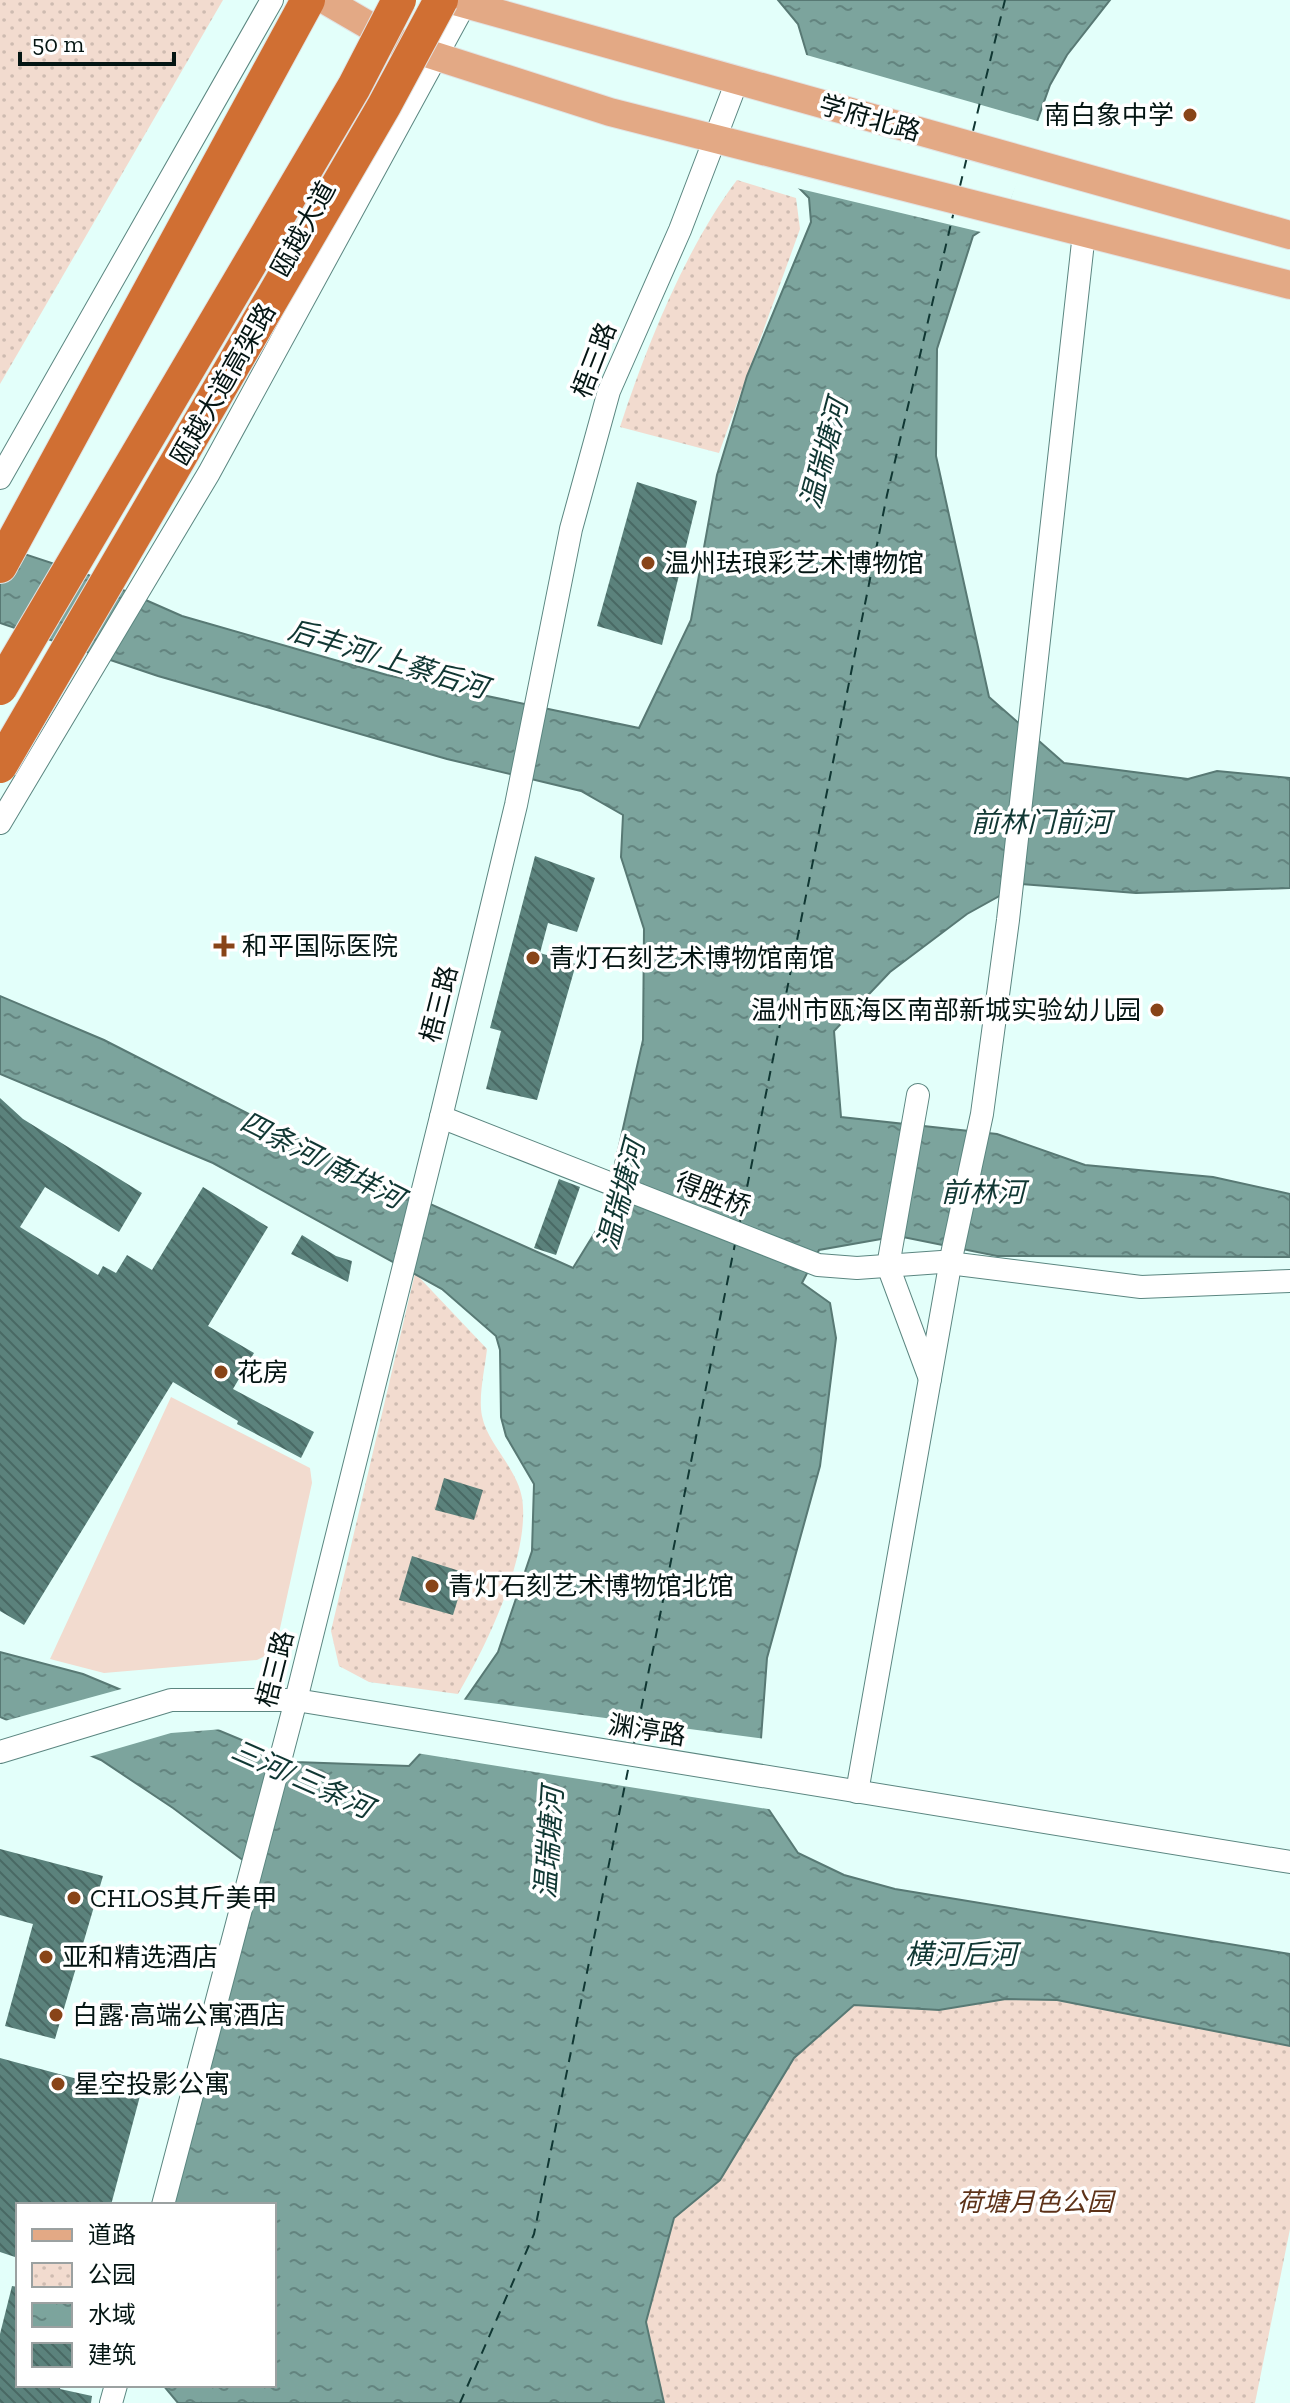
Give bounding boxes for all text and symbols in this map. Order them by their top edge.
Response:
scale bar [20,16,174,66]
text: 50 m [32,29,85,58]
street label: 学府北路 [816,88,924,148]
place label: 南白象中学 [1044,99,1174,131]
marker: 南白象中学 [1181,106,1199,124]
street label: 瓯越大道 [264,176,342,282]
street label: 瓯越大道高架路 [164,297,282,471]
street label: 梧三路 [565,318,623,402]
water label: 温瑞塘河 [794,391,856,512]
place label: 温州珐琅彩艺术博物馆 [664,547,924,579]
marker: 温州珐琅彩艺术博物馆 [639,554,657,572]
water label: 后丰河/上蔡后河 [284,613,496,706]
water label: 前林门前河 [971,806,1116,839]
place label: 和平国际医院 [242,930,398,962]
marker: 和平国际医院 [213,935,235,957]
place label: 青灯石刻艺术博物馆南馆 [549,942,835,974]
marker: 青灯石刻艺术博物馆南馆 [524,949,542,967]
street label: 梧三路 [414,962,464,1046]
place label: 温州市瓯海区南部新城实验幼儿园 [751,994,1141,1026]
marker: 温州市瓯海区南部新城实验幼儿园 [1148,1001,1166,1019]
water label: 四条河/南垟河 [235,1105,413,1217]
water label: 温瑞塘河 [591,1132,653,1253]
street label: 得胜桥 [671,1165,755,1223]
water label: 前林河 [941,1176,1030,1209]
place label: 花房 [237,1356,289,1388]
marker: 花房 [212,1363,230,1381]
place label: 青灯石刻艺术博物馆北馆 [448,1570,734,1602]
marker: 青灯石刻艺术博物馆北馆 [423,1577,441,1595]
street label: 梧三路 [250,1627,300,1711]
street label: 渊渟路 [606,1708,688,1752]
water label: 三河/三条河 [227,1733,382,1827]
water label: 温瑞塘河 [529,1781,570,1900]
place label: CHLOS其斤美甲 [90,1882,277,1914]
marker: CHLOS其斤美甲 [65,1889,83,1907]
water label: 横河后河 [905,1938,1022,1971]
place label: 亚和精选酒店 [62,1941,218,1973]
marker: 亚和精选酒店 [37,1948,55,1966]
place label: 白露·高端公寓酒店 [72,1999,286,2031]
marker: 白露·高端公寓酒店 [47,2006,65,2024]
place label: 星空投影公寓 [74,2068,230,2100]
marker: 星空投影公寓 [49,2075,67,2093]
park label: 荷塘月色公园 [957,2186,1117,2218]
legend [16,2203,276,2387]
text: 道路 [88,2220,136,2249]
text: 公园 [88,2260,136,2289]
text: 水域 [88,2300,136,2329]
text: 建筑 [88,2340,136,2369]

